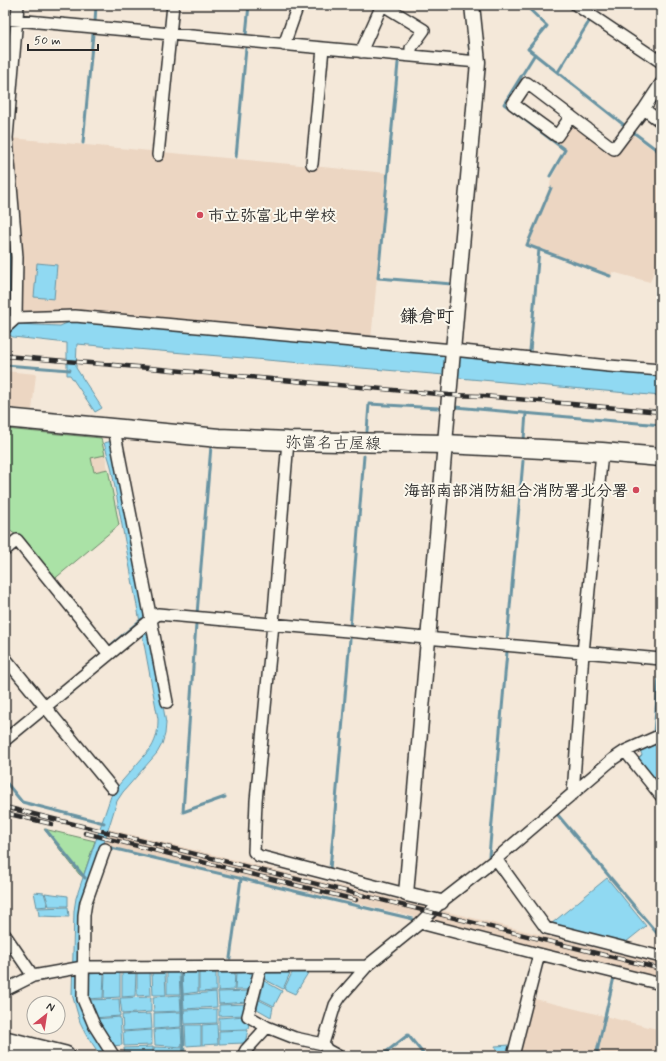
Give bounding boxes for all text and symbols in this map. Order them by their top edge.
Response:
scale bar [28,26,98,52]
text: 50 m [34,33,61,49]
place label: 市立弥富北中学校 [208,206,336,227]
marker: 市立弥富北中学校 [195,210,205,220]
district label: 鎌倉町 [400,305,454,329]
street label: 弥富名古屋線 [285,432,381,455]
place label: 海部南部消防組合消防署北分署 [404,481,628,502]
marker: 海部南部消防組合消防署北分署 [631,485,641,495]
north arrow [26,995,66,1035]
text: N [44,999,57,1015]

